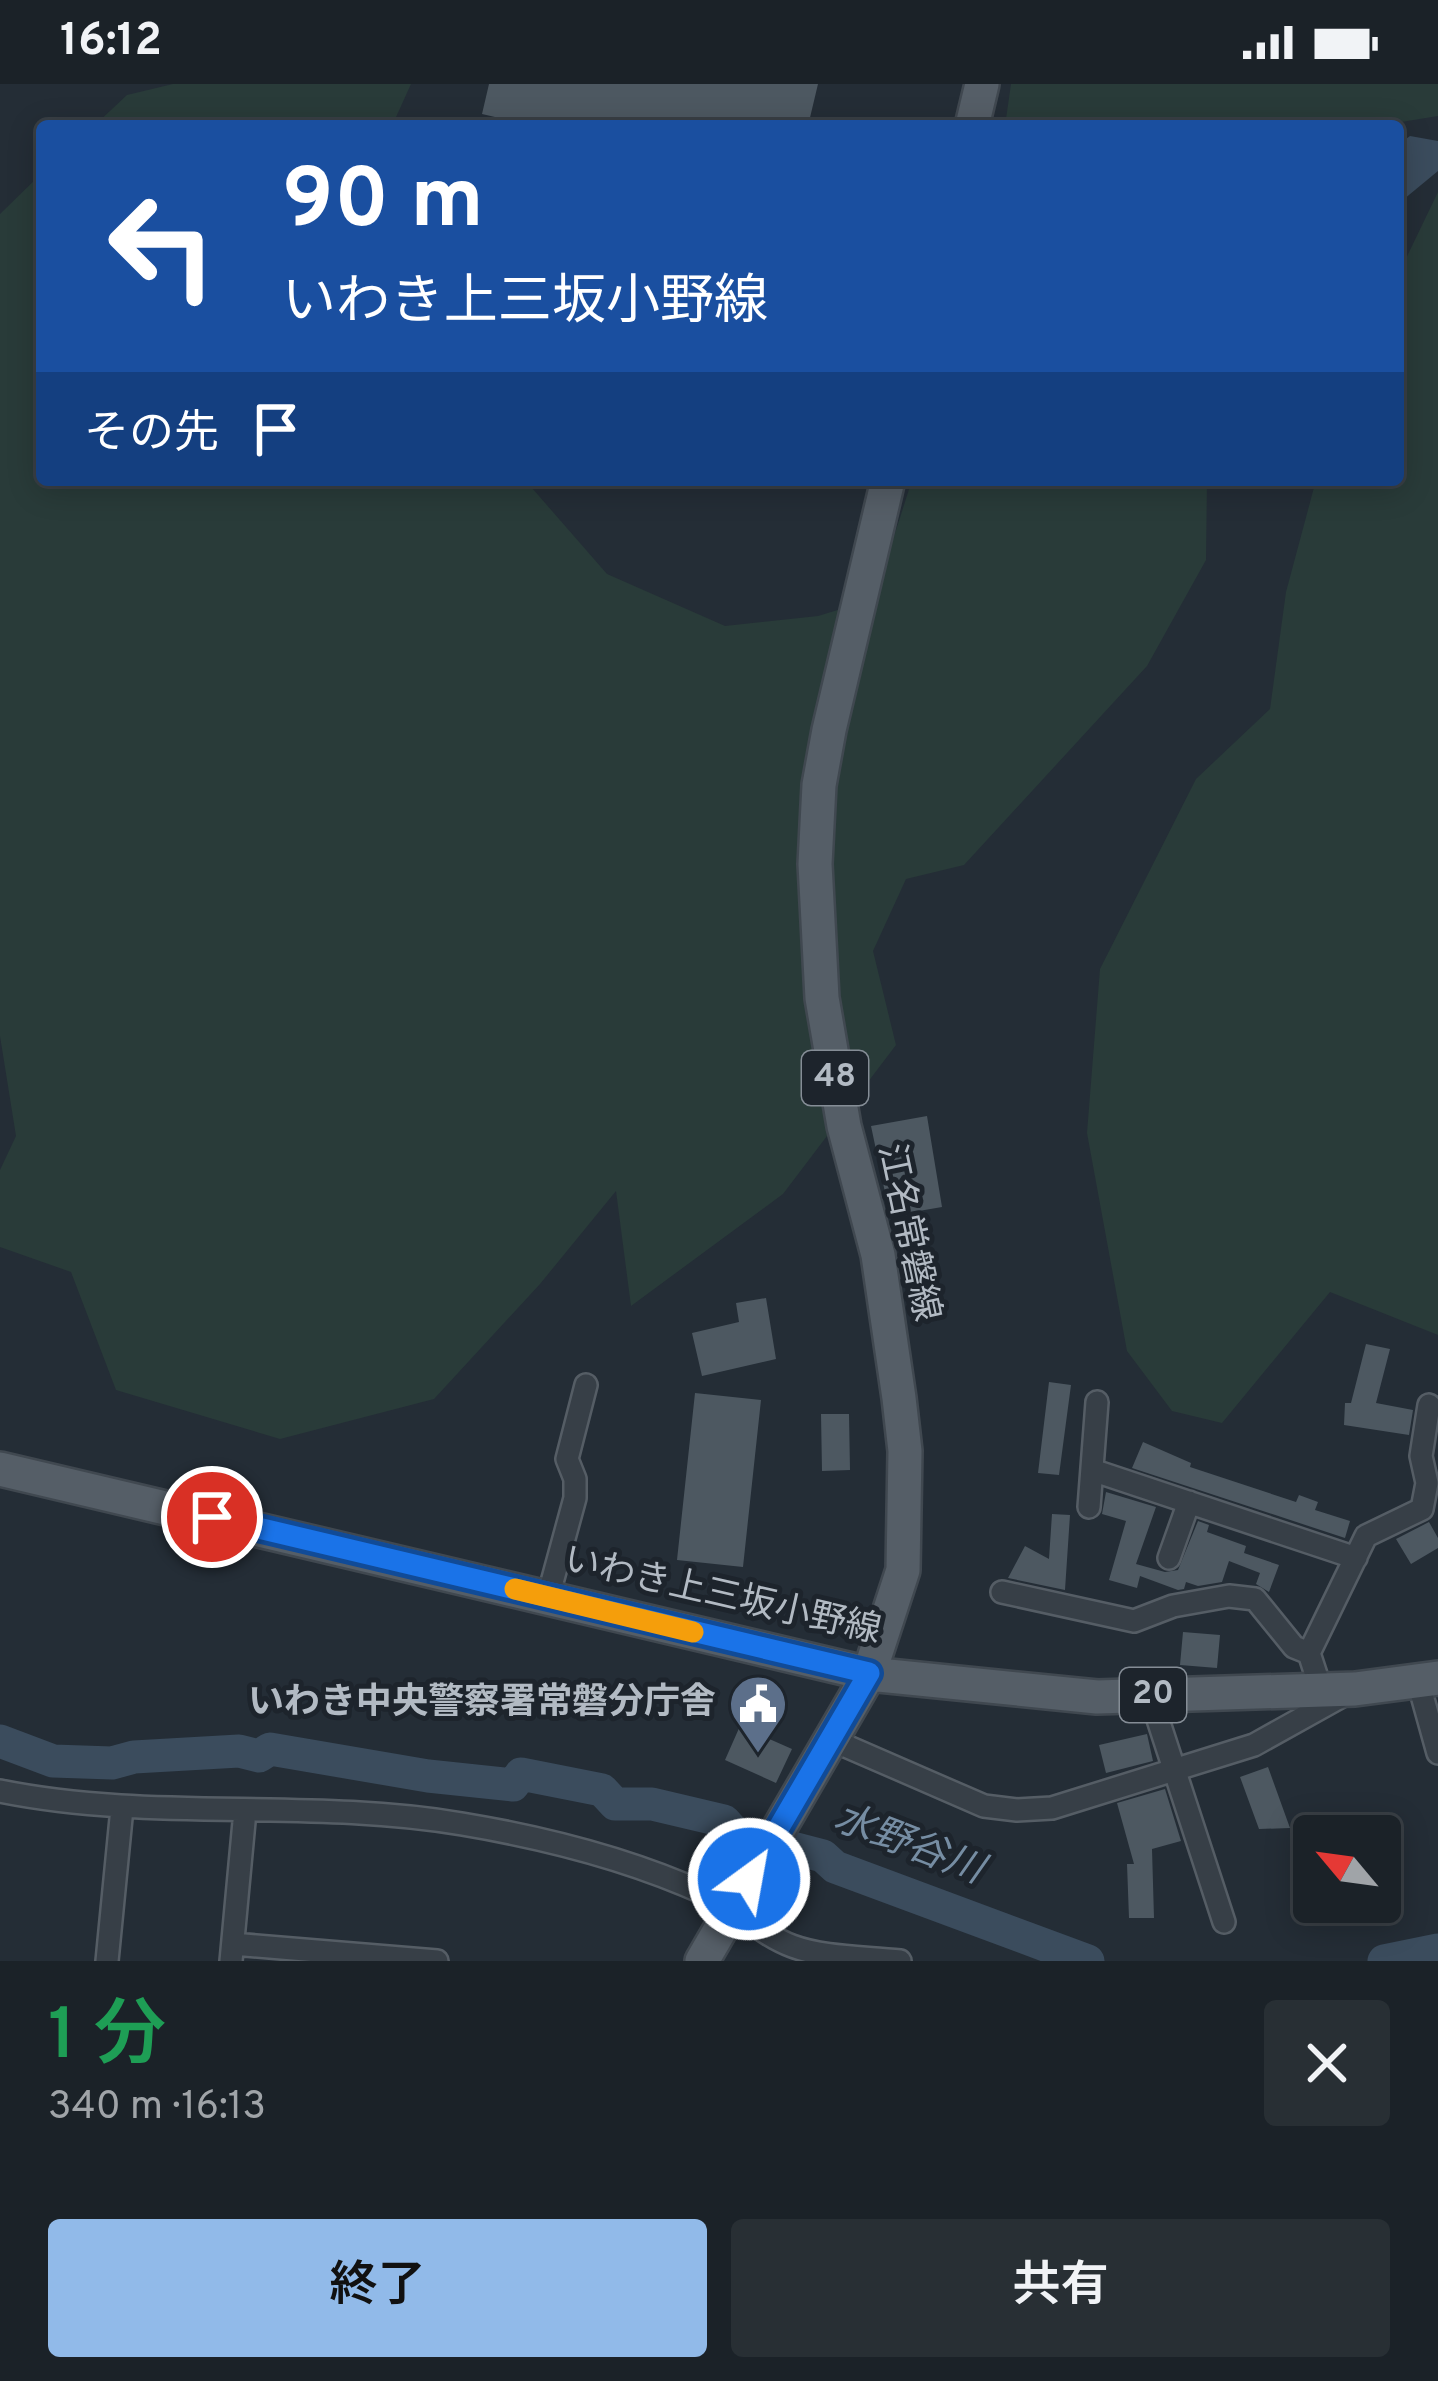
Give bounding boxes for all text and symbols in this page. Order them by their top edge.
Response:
text: 16:12 [60,14,162,71]
text: 90 m [282,151,484,257]
icon: left [84,168,240,324]
text: いわき上三坂小野線 [282,270,768,339]
icon: arrive [243,396,309,462]
text: その先 [84,407,219,464]
road number: 48 [802,1051,868,1105]
street label: 江名常磐線 [866,1140,948,1326]
pin [161,1466,263,1568]
icon: arrive [179,1484,245,1550]
street label: いわき上三坂小野線 [559,1538,885,1656]
road number: 20 [1120,1668,1186,1722]
public building icon: いわき中央警察署常磐分庁舎 [727,1673,789,1755]
place label: いわき中央警察署常磐分庁舎 [248,1681,716,1727]
water label: 水野谷川 [826,1795,993,1898]
north arrow [1293,1815,1401,1923]
map controls [1293,1815,1401,1923]
position arrow [686,1816,812,1942]
text: 1 分 [48,1993,166,2085]
button: close [1264,2000,1390,2126]
text: 340 m · 16:13 [48,2084,266,2133]
button: 終了 [48,2219,707,2357]
button: 共有 [731,2219,1390,2357]

